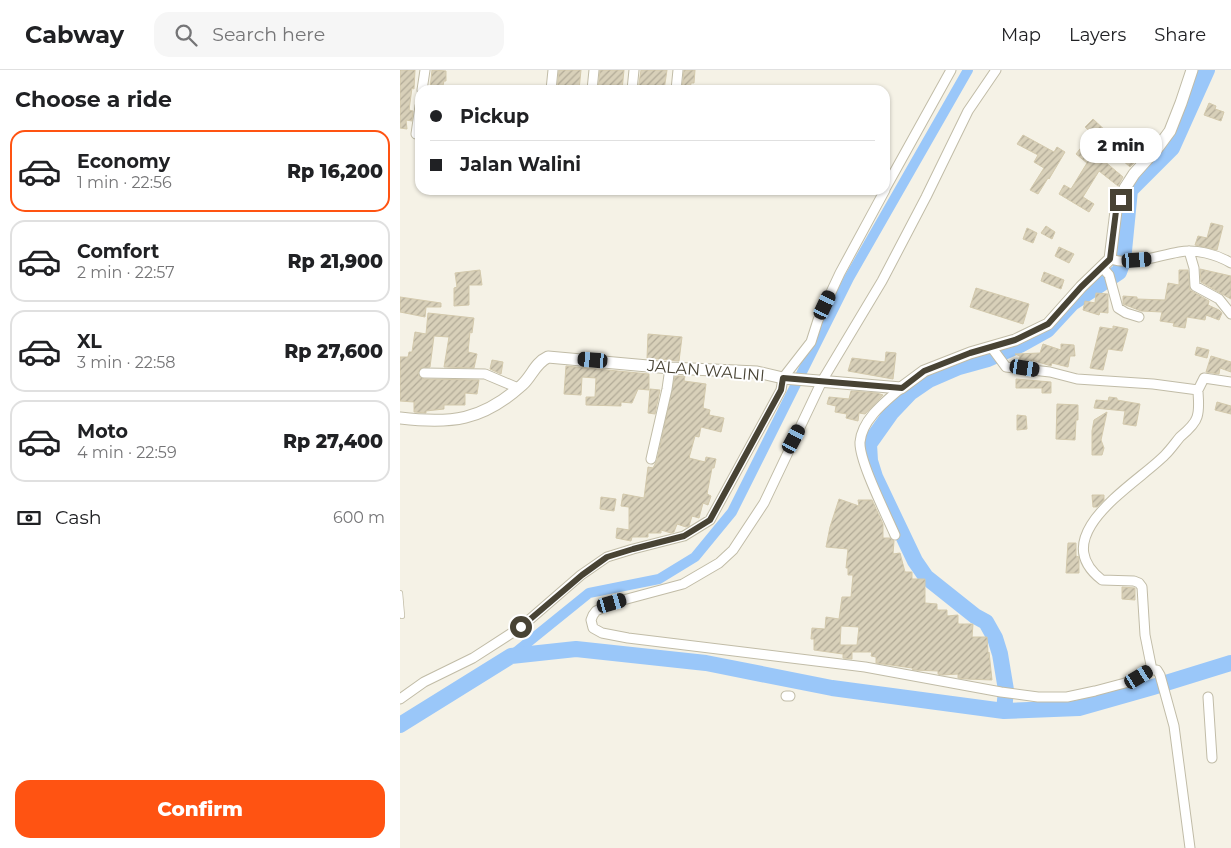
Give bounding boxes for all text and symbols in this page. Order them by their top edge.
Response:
search box [154,12,504,57]
text: Cabway [25,20,124,49]
icon: search [172,21,200,49]
text: Search here [212,23,325,46]
text: Map [1001,24,1041,46]
text: Layers [1069,24,1126,46]
text: Share [1154,24,1206,46]
text: Choose a ride [15,86,172,113]
text: Pickup [460,105,529,128]
callout: 2 min [1080,128,1162,162]
text: 2 min [1097,136,1145,155]
icon: car [17,149,62,194]
text: Economy [77,150,170,173]
text: Jalan Walini [460,153,581,176]
text: Rp 16,200 [287,160,383,183]
text: 1 min · 22:56 [77,173,172,192]
route end [1110,189,1132,211]
icon: car [17,239,62,284]
text: Comfort [77,240,159,263]
text: Rp 21,900 [287,250,383,273]
car [1121,251,1152,269]
text: 2 min · 22:57 [77,263,175,282]
car [811,288,838,322]
icon: car [17,329,62,374]
text: XL [77,330,102,353]
text: Rp 27,600 [284,340,383,363]
car [577,351,608,369]
text: 3 min · 22:58 [77,353,176,372]
street label: JALAN WALINI [645,356,766,385]
car [1009,358,1040,378]
icon: car [17,419,62,464]
text: Moto [77,420,128,443]
car [780,422,807,456]
text: Rp 27,400 [283,430,383,453]
text: 4 min · 22:59 [77,443,177,462]
icon: cash [15,504,43,532]
text: Cash [55,506,102,529]
text: 600 m [333,508,385,527]
car [595,592,628,614]
route start [510,616,532,638]
car [1122,663,1155,691]
button: Confirm [15,780,385,838]

